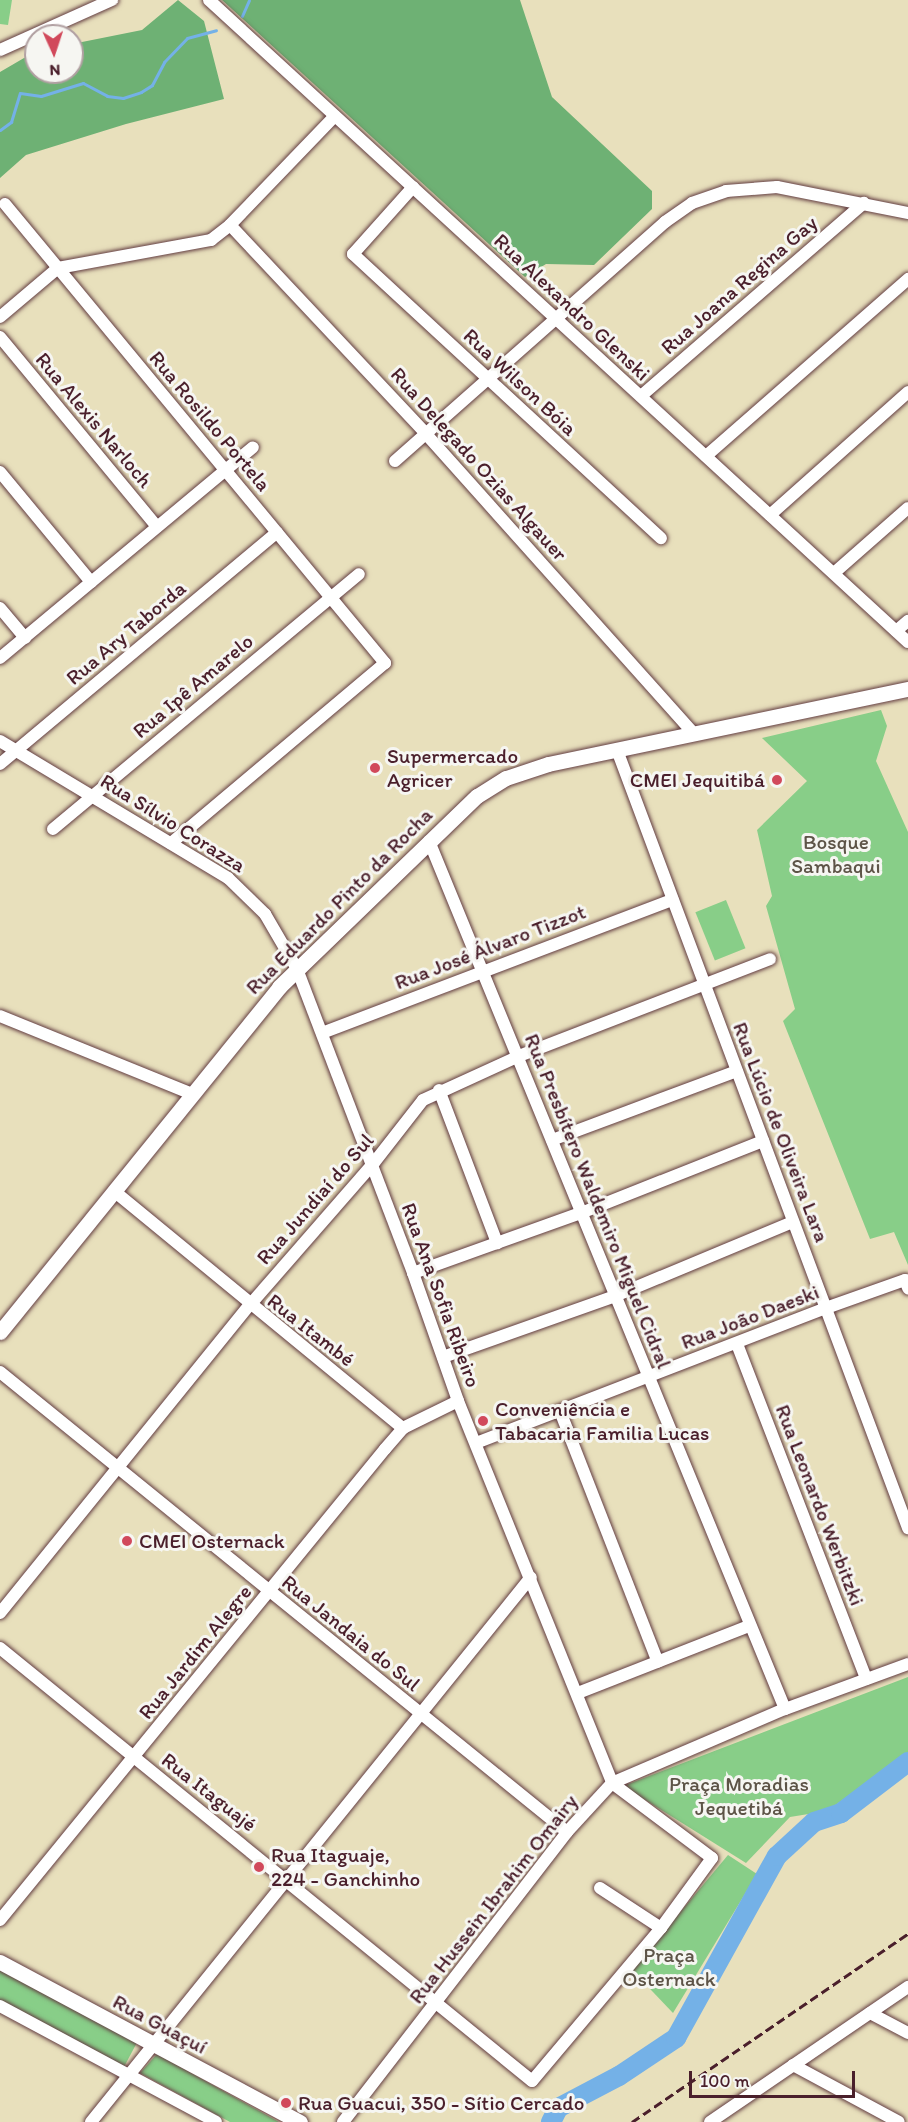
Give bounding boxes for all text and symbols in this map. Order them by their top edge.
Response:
north arrow [24,24,84,84]
text: N [49,61,61,80]
street label: Rua Joana Regina Gay [656,210,822,360]
street label: Rua Alexandro Glenski [489,229,655,385]
street label: Rua Wilson Bóia [458,323,582,441]
street label: Rua Rosildo Portela [144,346,276,496]
street label: Rua Alexis Narloch [30,347,158,493]
street label: Rua Delegado Ozias Algauer [385,361,573,567]
street label: Rua Ary Taborda [61,576,191,690]
street label: Rua Ipê Amarelo [128,628,258,744]
place label: Supermercado Agricer [387,743,518,793]
marker: Supermercado Agricer [368,761,382,775]
place label: CMEI Jequitibá [630,767,765,793]
street label: Rua Sílvio Corazza [96,768,250,878]
marker: CMEI Jequitibá [770,773,784,787]
street label: Rua Eduardo Pinto da Rocha [241,803,437,999]
park label: Bosque Sambaqui [791,829,881,879]
street label: Rua José Álvaro Tizzot [391,899,589,995]
street label: Rua Lúcio de Oliveira Lara [727,1018,835,1246]
street label: Rua Presbítero Waldemiro Miguel Cidral [519,1030,677,1372]
street label: Rua Jundiaí do Sul [251,1128,379,1270]
street label: Rua Ana Sofia Ribeiro [396,1199,486,1391]
street label: Rua João Daeski [677,1279,823,1355]
street label: Rua Itambé [262,1288,360,1372]
place label: Conveniência e Tabacaria Familia Lucas [495,1396,709,1446]
street label: Rua Leonardo Werbitzki [770,1401,870,1609]
marker: Conveniência e Tabacaria Familia Lucas [476,1414,490,1428]
place label: CMEI Osternack [139,1528,285,1554]
marker: CMEI Osternack [120,1534,134,1548]
street label: Rua Jandaia do Sul [277,1569,425,1697]
street label: Rua Jardim Alegre [133,1580,257,1724]
street label: Rua Itaguajé [156,1747,262,1837]
park label: Praça Moradias Jequetibá [669,1771,809,1821]
street label: Rua Hussein Ibrahim Omairy [403,1789,583,2009]
place label: Rua Itaguaje, 224 - Ganchinho [271,1842,420,1892]
marker: Rua Itaguaje, 224 - Ganchinho [252,1860,266,1874]
park label: Praça Osternack [622,1942,716,1992]
street label: Rua Guaçuí [109,1989,211,2059]
scale bar [692,2059,858,2097]
text: 100 m [700,2070,750,2092]
place label: Rua Guacui, 350 - Sítio Cercado [298,2090,583,2116]
marker: Rua Guacui, 350 - Sítio Cercado [279,2096,293,2110]

